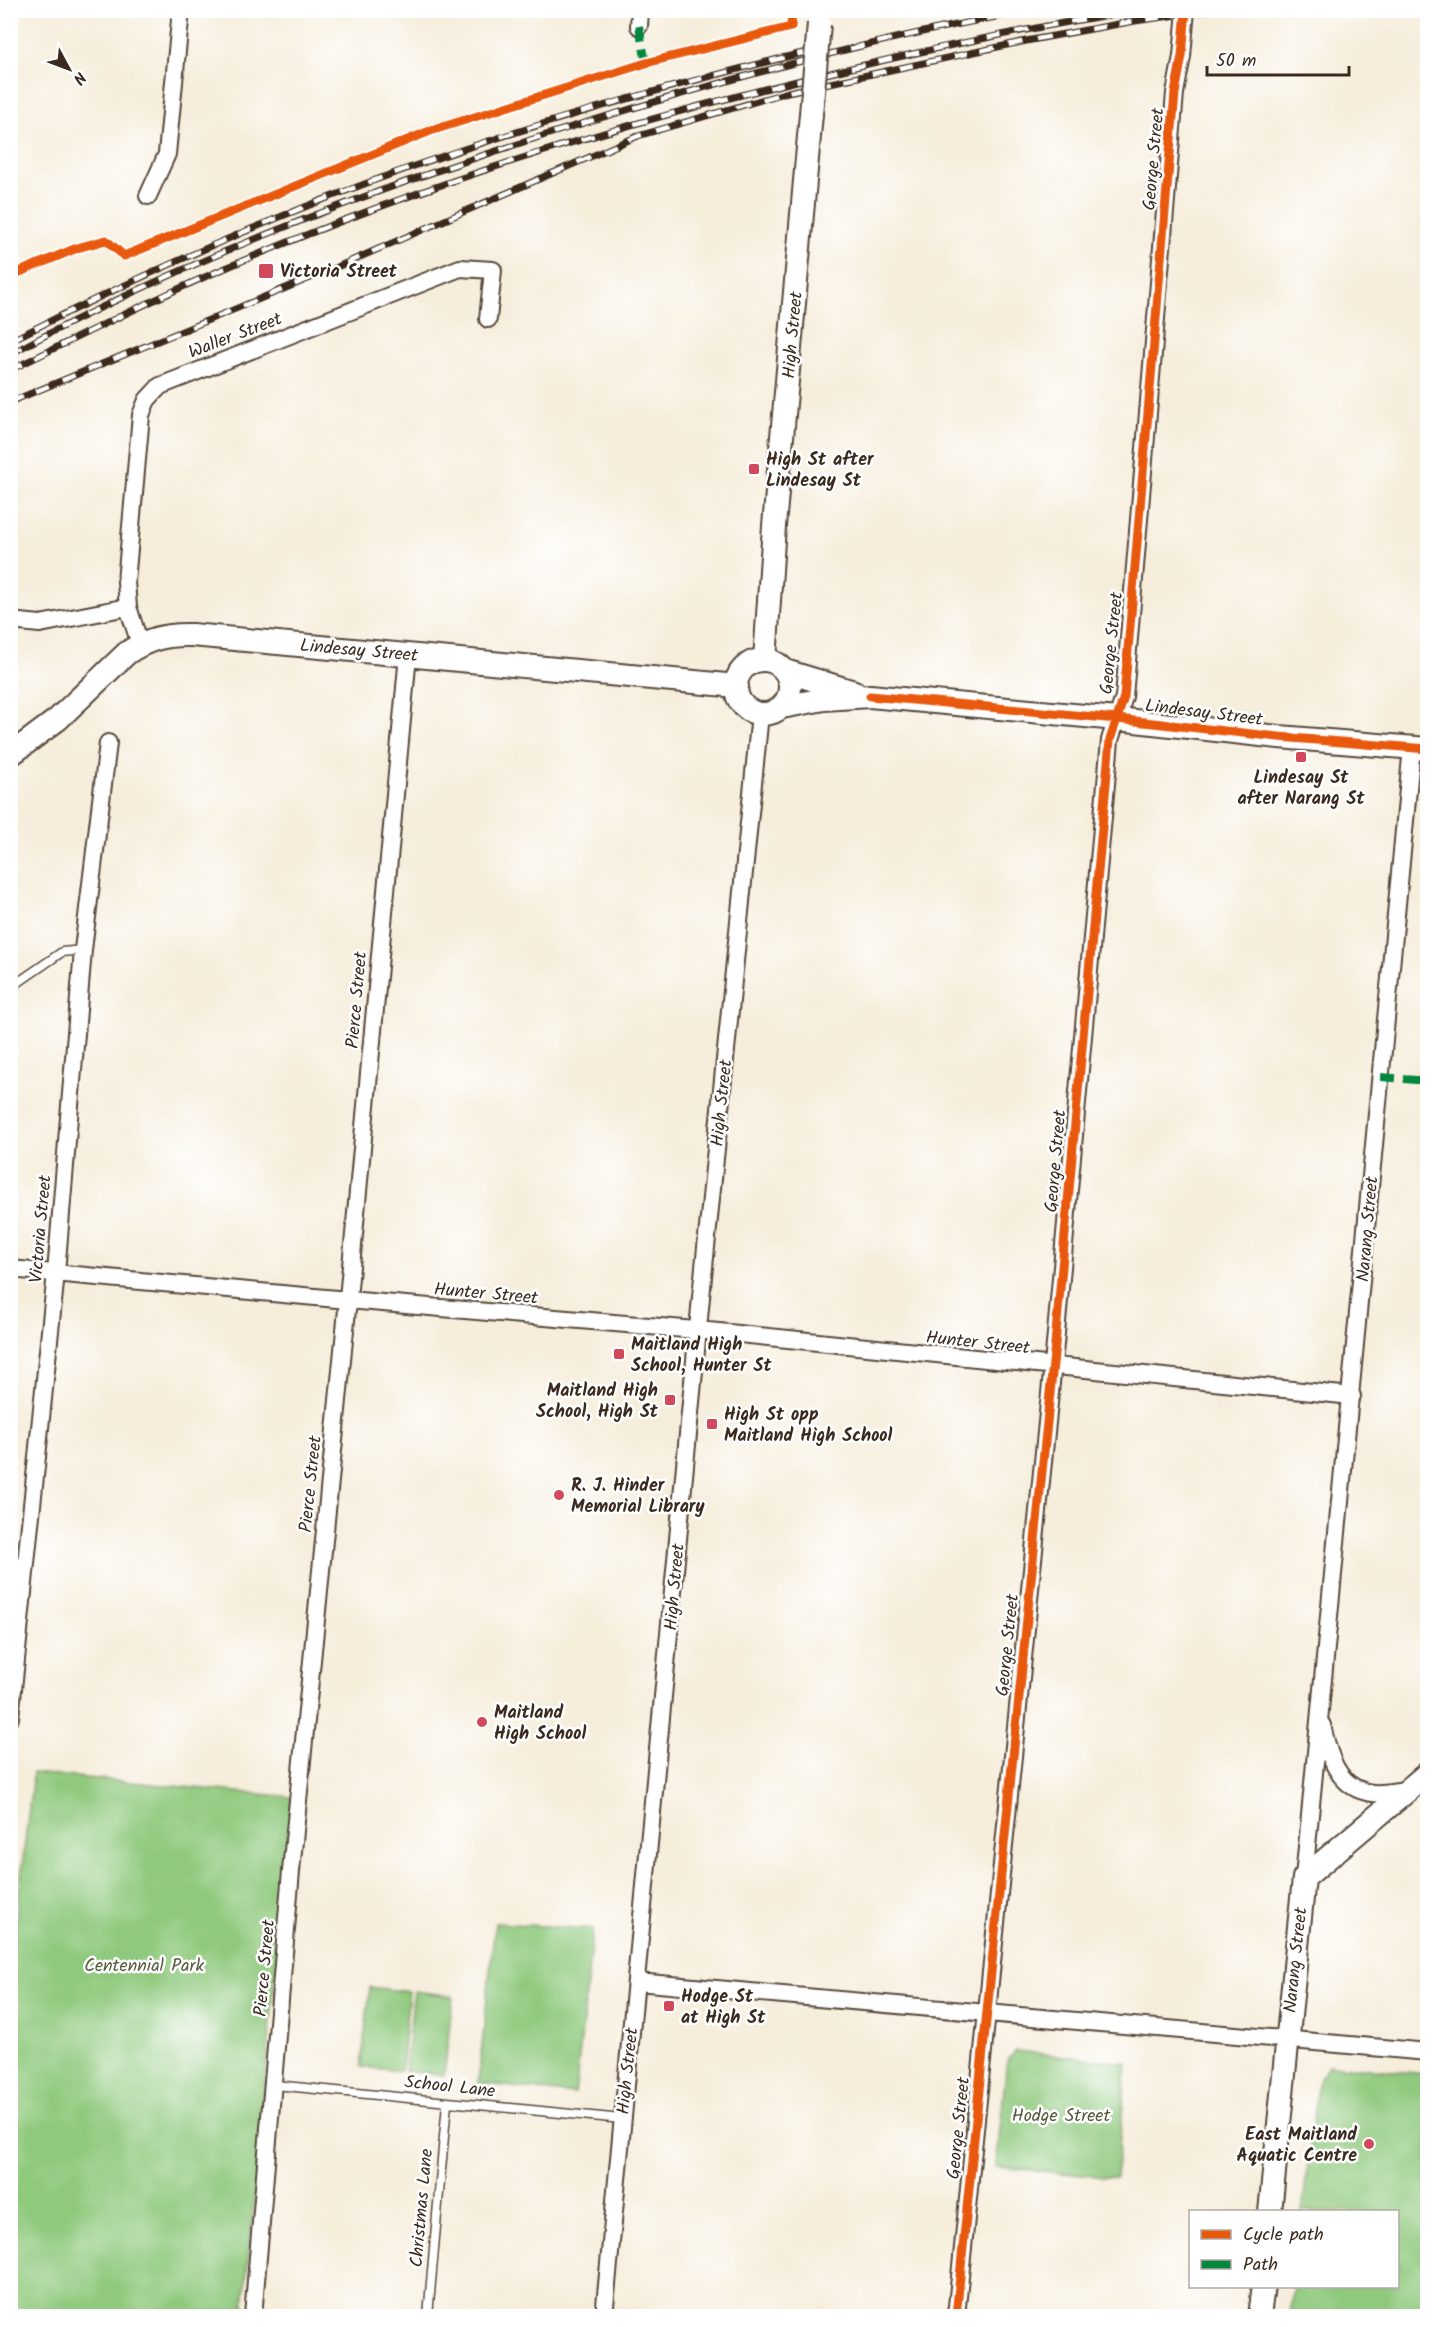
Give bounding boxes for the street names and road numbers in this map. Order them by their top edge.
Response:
street label: George Street [1136,106,1174,212]
street label: High Street [775,289,812,380]
street label: Waller Street [184,305,288,368]
street label: George Street [1093,590,1132,696]
street label: Lindesay Street [299,632,420,671]
street label: Lindesay Street [1143,692,1265,735]
street label: Pierce Street [339,949,376,1050]
street label: High Street [704,1057,742,1148]
street label: George Street [1038,1108,1076,1214]
street label: Victoria Street [22,1173,61,1284]
street label: Narang Street [1349,1174,1388,1283]
street label: Hunter Street [433,1276,540,1314]
street label: Hunter Street [925,1324,1032,1363]
street label: Pierce Street [292,1433,331,1534]
street label: High Street [657,1541,694,1632]
street label: George Street [989,1592,1028,1698]
street label: Narang Street [1277,1905,1317,2014]
street label: Pierce Street [247,1917,284,2018]
street label: High Street [610,2025,648,2116]
street label: School Lane [403,2068,497,2107]
street label: George Street [940,2075,979,2181]
street label: Christmas Lane [403,2148,442,2269]

